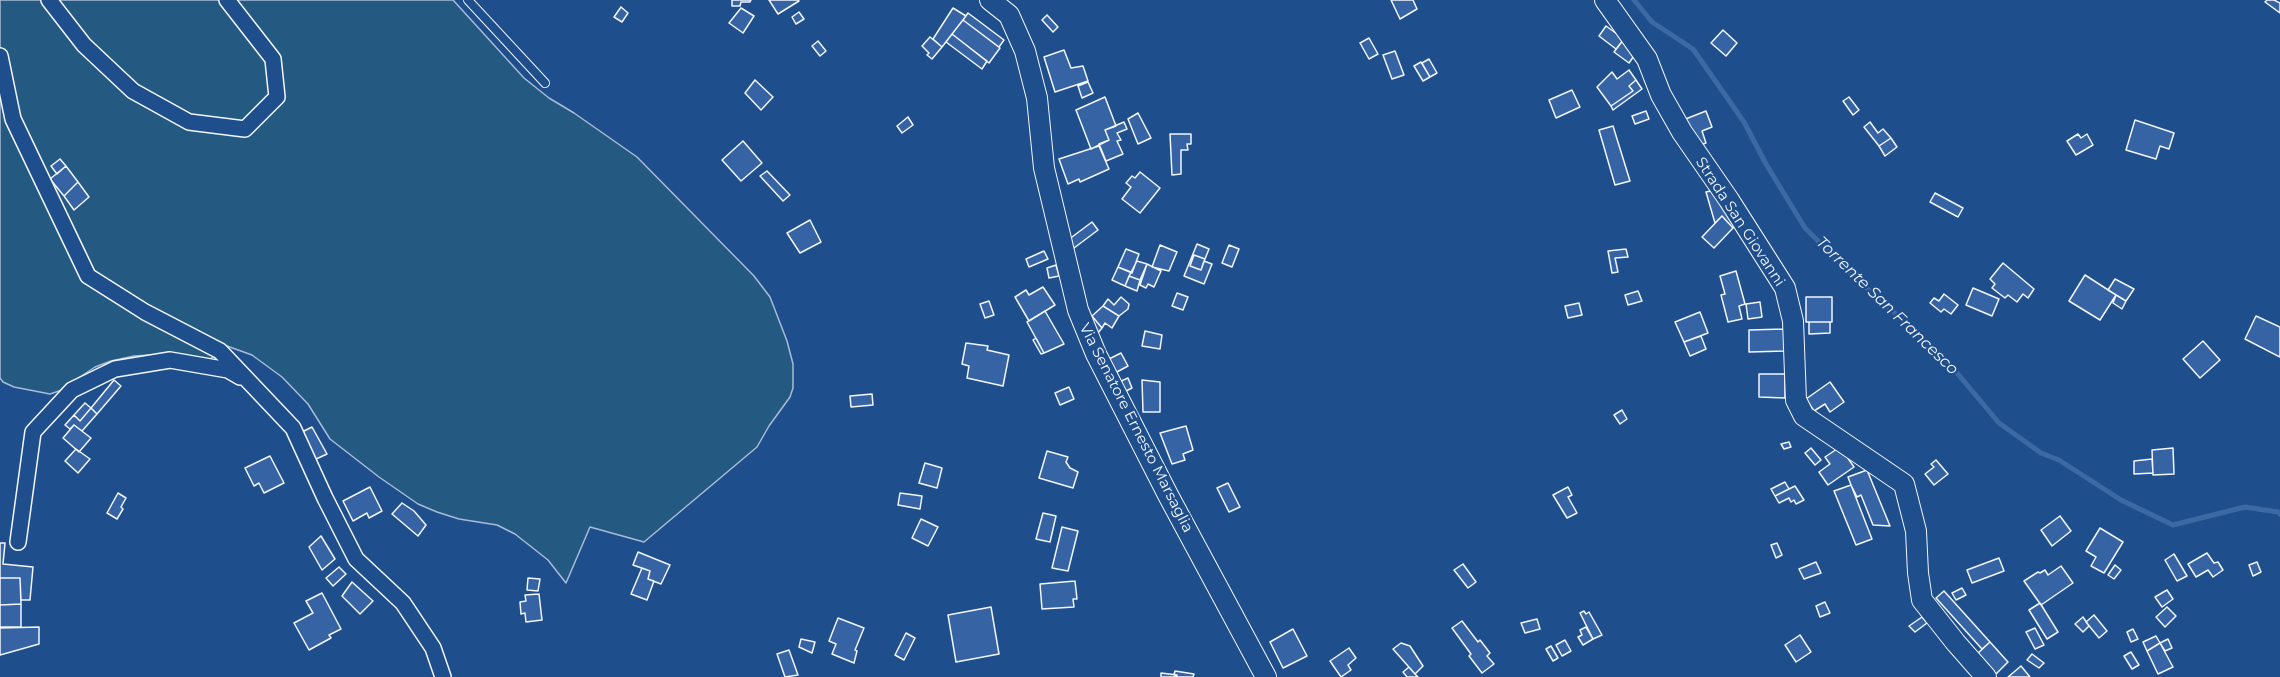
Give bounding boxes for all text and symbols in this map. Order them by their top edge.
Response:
street label: Strada San Giovanni [1691,154,1789,290]
water label: Torrente San Francesco [1812,233,1962,379]
street label: Via Senatore Ernesto Marsaglia [1075,320,1197,536]

